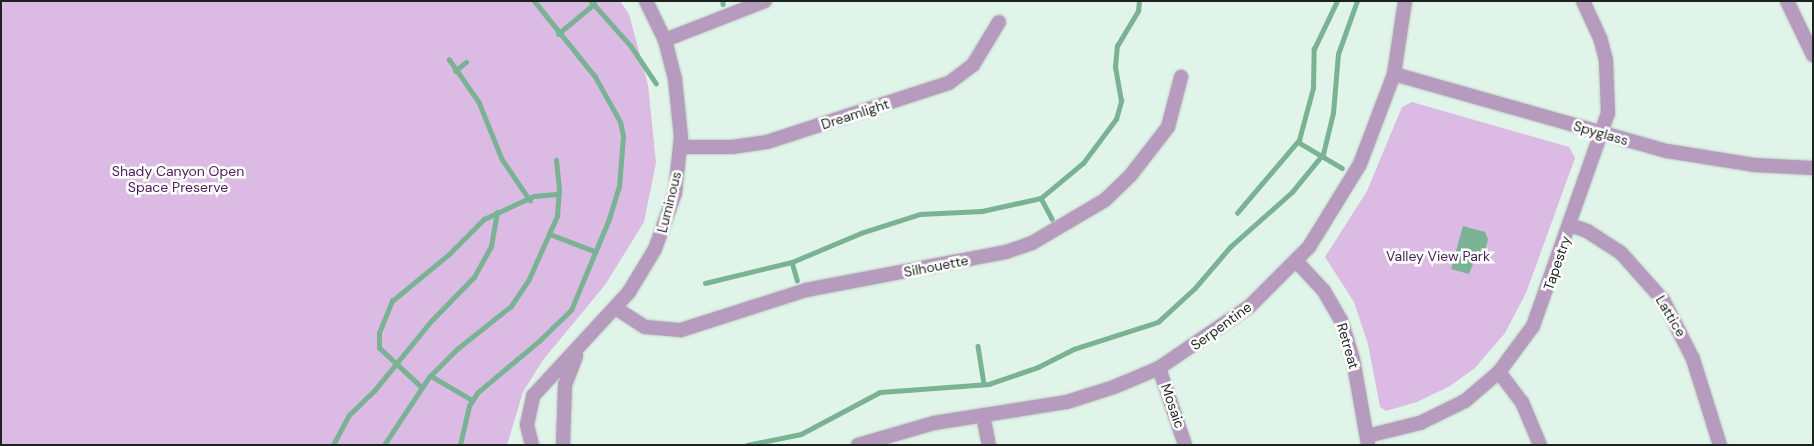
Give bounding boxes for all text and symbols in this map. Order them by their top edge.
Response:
street label: Dreamlight [819,95,891,133]
street label: Spyglass [1572,117,1630,149]
park label: Shady Canyon Open Space Preserve [112,163,244,196]
street label: Luminous [653,170,685,234]
street label: Tapestry [1540,234,1574,292]
park label: Valley View Park [1386,248,1490,264]
street label: Silhouette [902,252,970,280]
street label: Lattice [1652,292,1690,340]
street label: Serpentine [1187,298,1255,354]
street label: Retreat [1333,321,1363,371]
street label: Mosaic [1158,381,1188,431]

